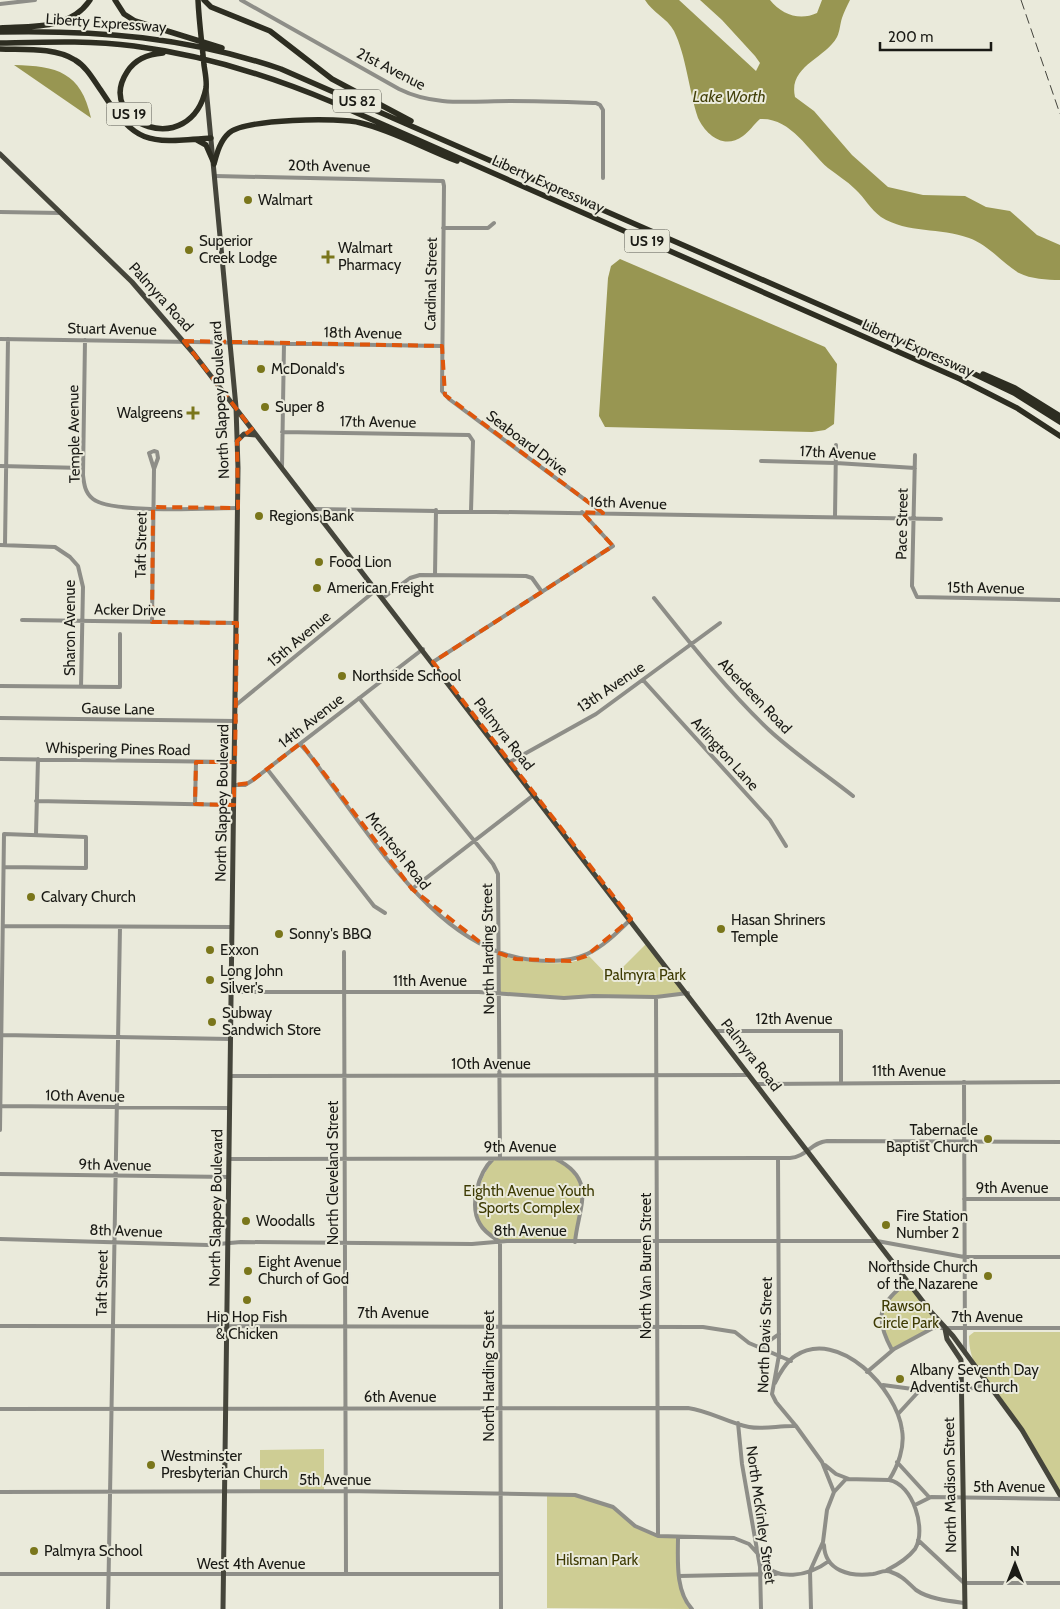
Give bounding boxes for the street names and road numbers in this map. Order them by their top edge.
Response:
street label: Liberty Expressway [45,10,167,36]
street label: 21st Avenue [354,44,429,94]
road number: US 82 [333,90,381,112]
road number: US 19 [106,102,152,126]
street label: Liberty Expressway [489,151,607,217]
street label: 20th Avenue [288,156,371,176]
road number: US 19 [624,230,670,252]
street label: Cardinal Street [421,237,441,331]
street label: Palmyra Road [125,259,197,335]
street label: Liberty Expressway [859,315,977,381]
street label: Stuart Avenue [67,319,157,339]
street label: North Slappey Boulevard [207,321,233,479]
street label: 18th Avenue [324,323,403,343]
street label: Temple Avenue [64,384,84,483]
street label: Seaboard Drive [483,407,572,480]
street label: 17th Avenue [340,412,417,432]
street label: 17th Avenue [799,442,877,464]
street label: Pace Street [892,488,912,560]
street label: 16th Avenue [589,493,667,513]
street label: Taft Street [131,512,151,578]
street label: 15th Avenue [947,578,1025,598]
street label: Sharon Avenue [61,580,79,676]
street label: Acker Drive [94,600,166,620]
street label: 15th Avenue [264,607,335,671]
street label: Aberdeen Road [715,655,795,737]
street label: 13th Avenue [574,658,648,716]
street label: 14th Avenue [275,690,347,752]
street label: Palmyra Road [470,694,538,774]
street label: Gause Lane [81,699,155,719]
street label: Arlington Lane [687,714,763,795]
street label: North Slappey Boulevard [212,724,232,882]
street label: Whispering Pines Road [45,739,191,759]
street label: McIntosh Road [362,808,434,894]
street label: North Harding Street [478,883,498,1015]
street label: 11th Avenue [393,972,467,990]
street label: 12th Avenue [756,1010,833,1028]
street label: Palmyra Road [717,1015,785,1095]
street label: 10th Avenue [451,1055,531,1073]
street label: 11th Avenue [872,1062,946,1080]
street label: 10th Avenue [45,1086,125,1106]
street label: North Cleveland Street [324,1101,342,1245]
street label: North Slappey Boulevard [206,1129,226,1287]
street label: 9th Avenue [484,1138,557,1156]
street label: 9th Avenue [79,1155,152,1175]
street label: 9th Avenue [976,1179,1049,1197]
street label: North Van Buren Street [637,1193,655,1339]
street label: 8th Avenue [89,1221,163,1241]
street label: 8th Avenue [493,1222,567,1240]
street label: Taft Street [92,1250,112,1316]
street label: North Davis Street [754,1277,776,1393]
street label: 7th Avenue [357,1304,429,1322]
street label: 7th Avenue [951,1308,1023,1326]
street label: North Harding Street [480,1310,498,1442]
street label: 6th Avenue [364,1388,437,1406]
street label: North Madison Street [940,1417,960,1553]
street label: North McKinley Street [742,1445,780,1585]
street label: 5th Avenue [299,1471,371,1489]
street label: 5th Avenue [973,1478,1045,1496]
street label: West 4th Avenue [197,1555,306,1573]

